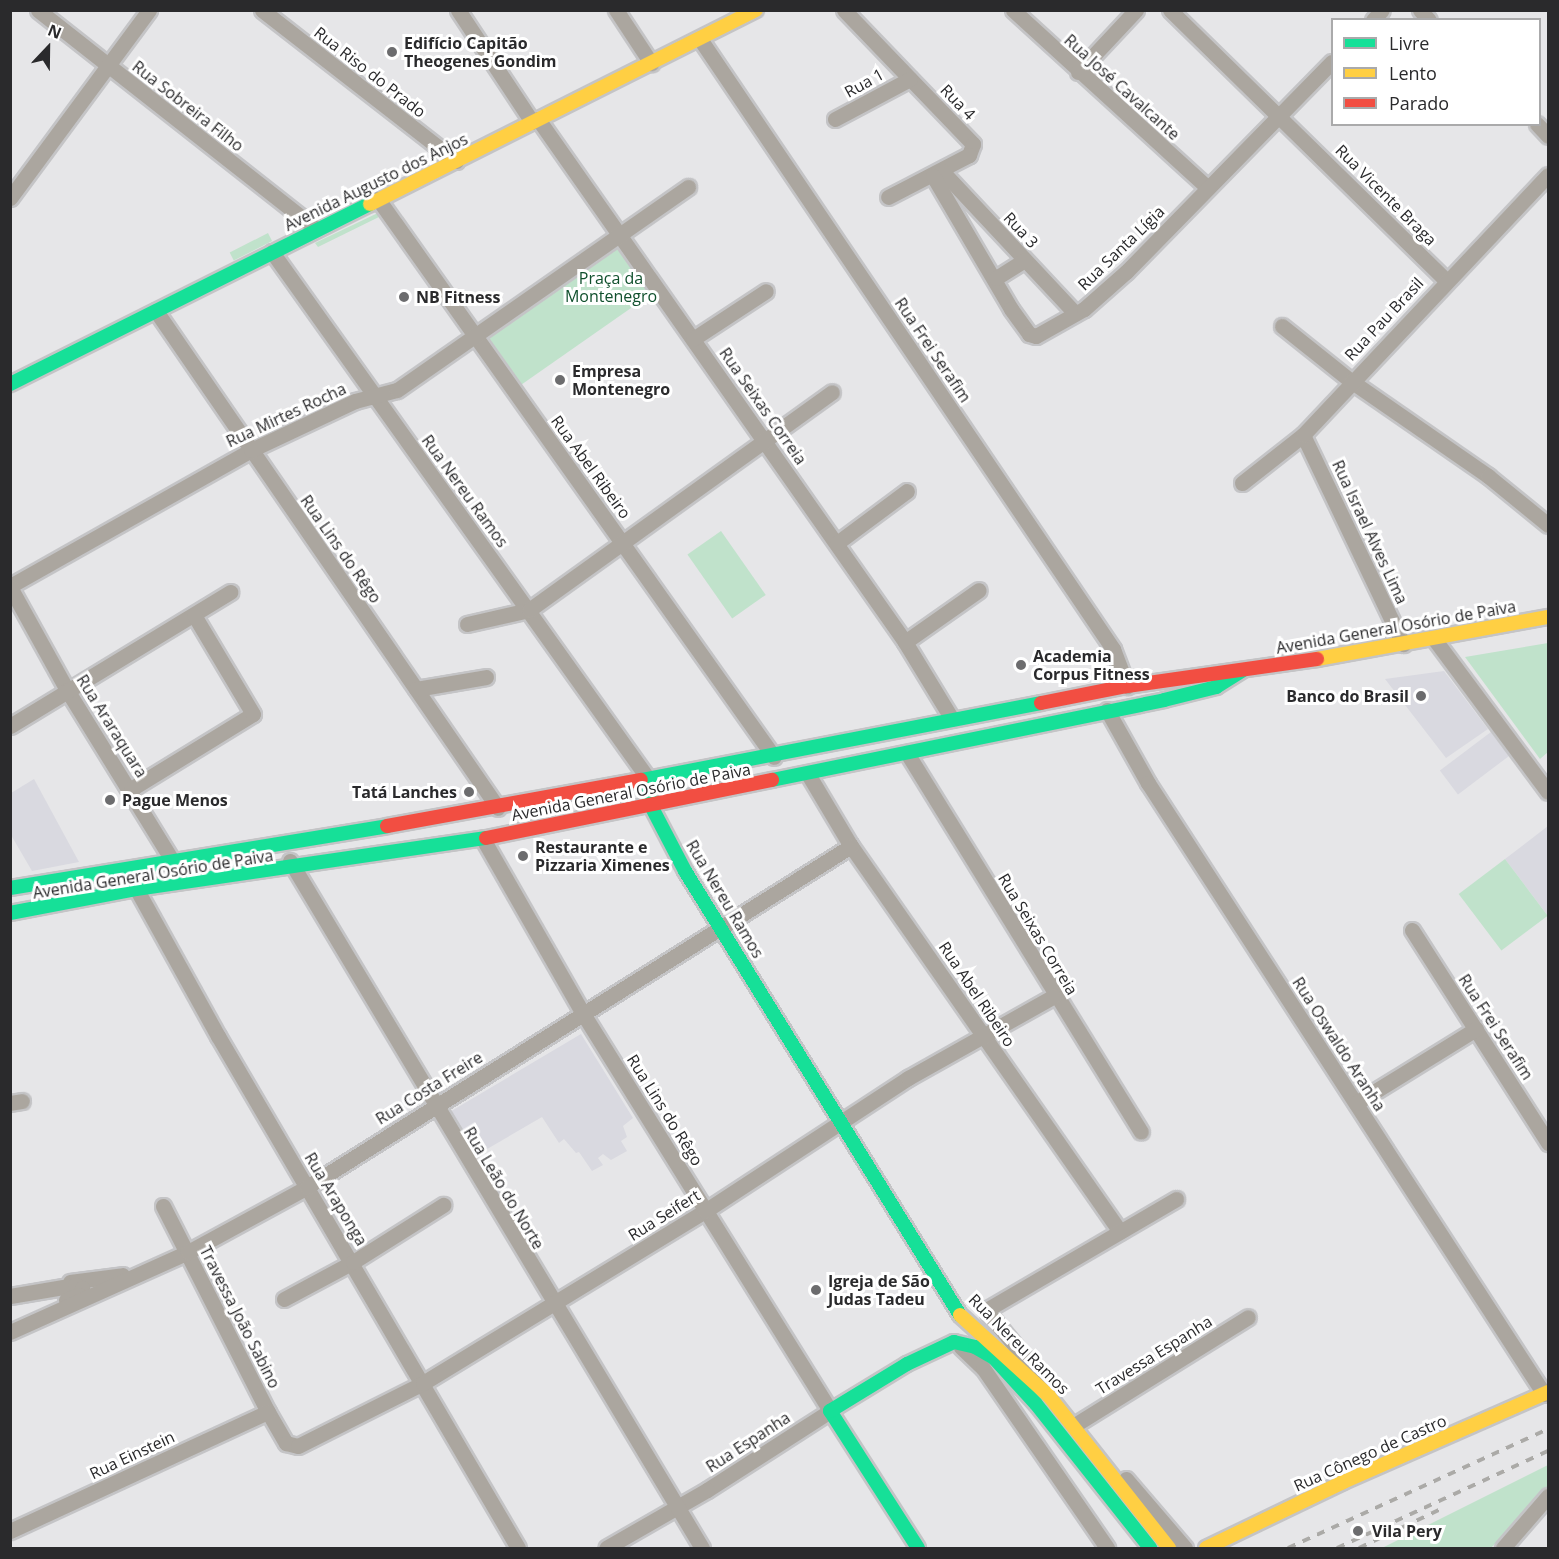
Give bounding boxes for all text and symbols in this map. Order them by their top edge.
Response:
north arrow [18,18,78,78]
legend [1331,18,1541,126]
text: N [45,19,65,44]
street label: Rua Riso do Prado [310,23,430,121]
street label: Rua José Cavalcante [1060,30,1184,144]
text: Livre [1389,31,1429,55]
place label: Edifício Capitão Theogenes Gondim [404,33,556,71]
marker: Edifício Capitão Theogenes Gondim [385,45,399,59]
street label: Rua Sobreira Filho [129,57,247,155]
text: Lento [1389,61,1437,85]
street label: Rua 1 [841,64,887,102]
street label: Rua 4 [937,80,979,124]
text: Parado [1389,91,1449,115]
street label: Avenida Augusto dos Anjos [281,129,471,235]
street label: Rua Vicente Braga [1331,140,1441,250]
street label: Rua Santa Lígia [1074,202,1168,294]
street label: Rua 3 [1000,208,1042,252]
park label: Praça da Montenegro [565,268,657,306]
street label: Rua Pau Brasil [1341,273,1427,365]
place label: NB Fitness [416,287,500,307]
marker: NB Fitness [397,290,411,304]
street label: Rua Frei Serafim [891,294,975,406]
street label: Rua Seixas Correia [715,344,811,468]
place label: Empresa Montenegro [572,361,670,399]
marker: Empresa Montenegro [553,373,567,387]
street label: Rua Mirtes Rocha [223,379,349,451]
street label: Rua Abel Ribeiro [547,412,635,522]
street label: Rua Nereu Ramos [418,431,512,551]
street label: Rua Israel Alves Lima [1328,457,1412,607]
street label: Rua Lins do Rêgo [297,491,385,607]
street label: Avenida General Osório de Paiva [1275,596,1517,658]
place label: Academia Corpus Fitness [1033,646,1150,684]
marker: Academia Corpus Fitness [1014,658,1028,672]
street label: Rua Araraquara [73,671,151,781]
place label: Banco do Brasil [1286,686,1409,706]
marker: Banco do Brasil [1414,689,1428,703]
street label: Avenida General Osório de Paiva [510,759,752,825]
place label: Tatá Lanches [352,782,457,802]
marker: Tatá Lanches [462,785,476,799]
place label: Pague Menos [122,790,228,810]
marker: Pague Menos [103,793,117,807]
place label: Restaurante e Pizzaria Ximenes [535,837,670,875]
street label: Rua Nereu Ramos [682,837,768,961]
street label: Avenida General Osório de Paiva [31,845,275,903]
marker: Restaurante e Pizzaria Ximenes [516,849,530,863]
street label: Rua Seixas Correia [994,870,1082,998]
street label: Rua Abel Ribeiro [935,938,1019,1050]
street label: Rua Frei Serafim [1455,971,1537,1083]
street label: Rua Oswaldo Aranha [1289,973,1389,1115]
street label: Rua Costa Freire [372,1047,486,1129]
street label: Rua Lins do Rêgo [623,1051,707,1169]
street label: Rua Leão do Norte [460,1123,548,1253]
street label: Rua Araponga [301,1149,371,1249]
street label: Rua Seifert [625,1185,703,1245]
street label: Travessa João Sabino [196,1243,284,1391]
place label: Igreja de São Judas Tadeu [828,1271,930,1309]
marker: Igreja de São Judas Tadeu [809,1283,823,1297]
street label: Rua Nereu Ramos [965,1290,1073,1398]
street label: Travessa Espanha [1092,1312,1216,1398]
street label: Rua Espanha [702,1408,794,1476]
street label: Rua Cônego de Castro [1291,1411,1449,1495]
street label: Rua Einstein [86,1427,178,1483]
place label: Vila Pery [1372,1521,1442,1541]
marker: Vila Pery [1349,1522,1367,1540]

